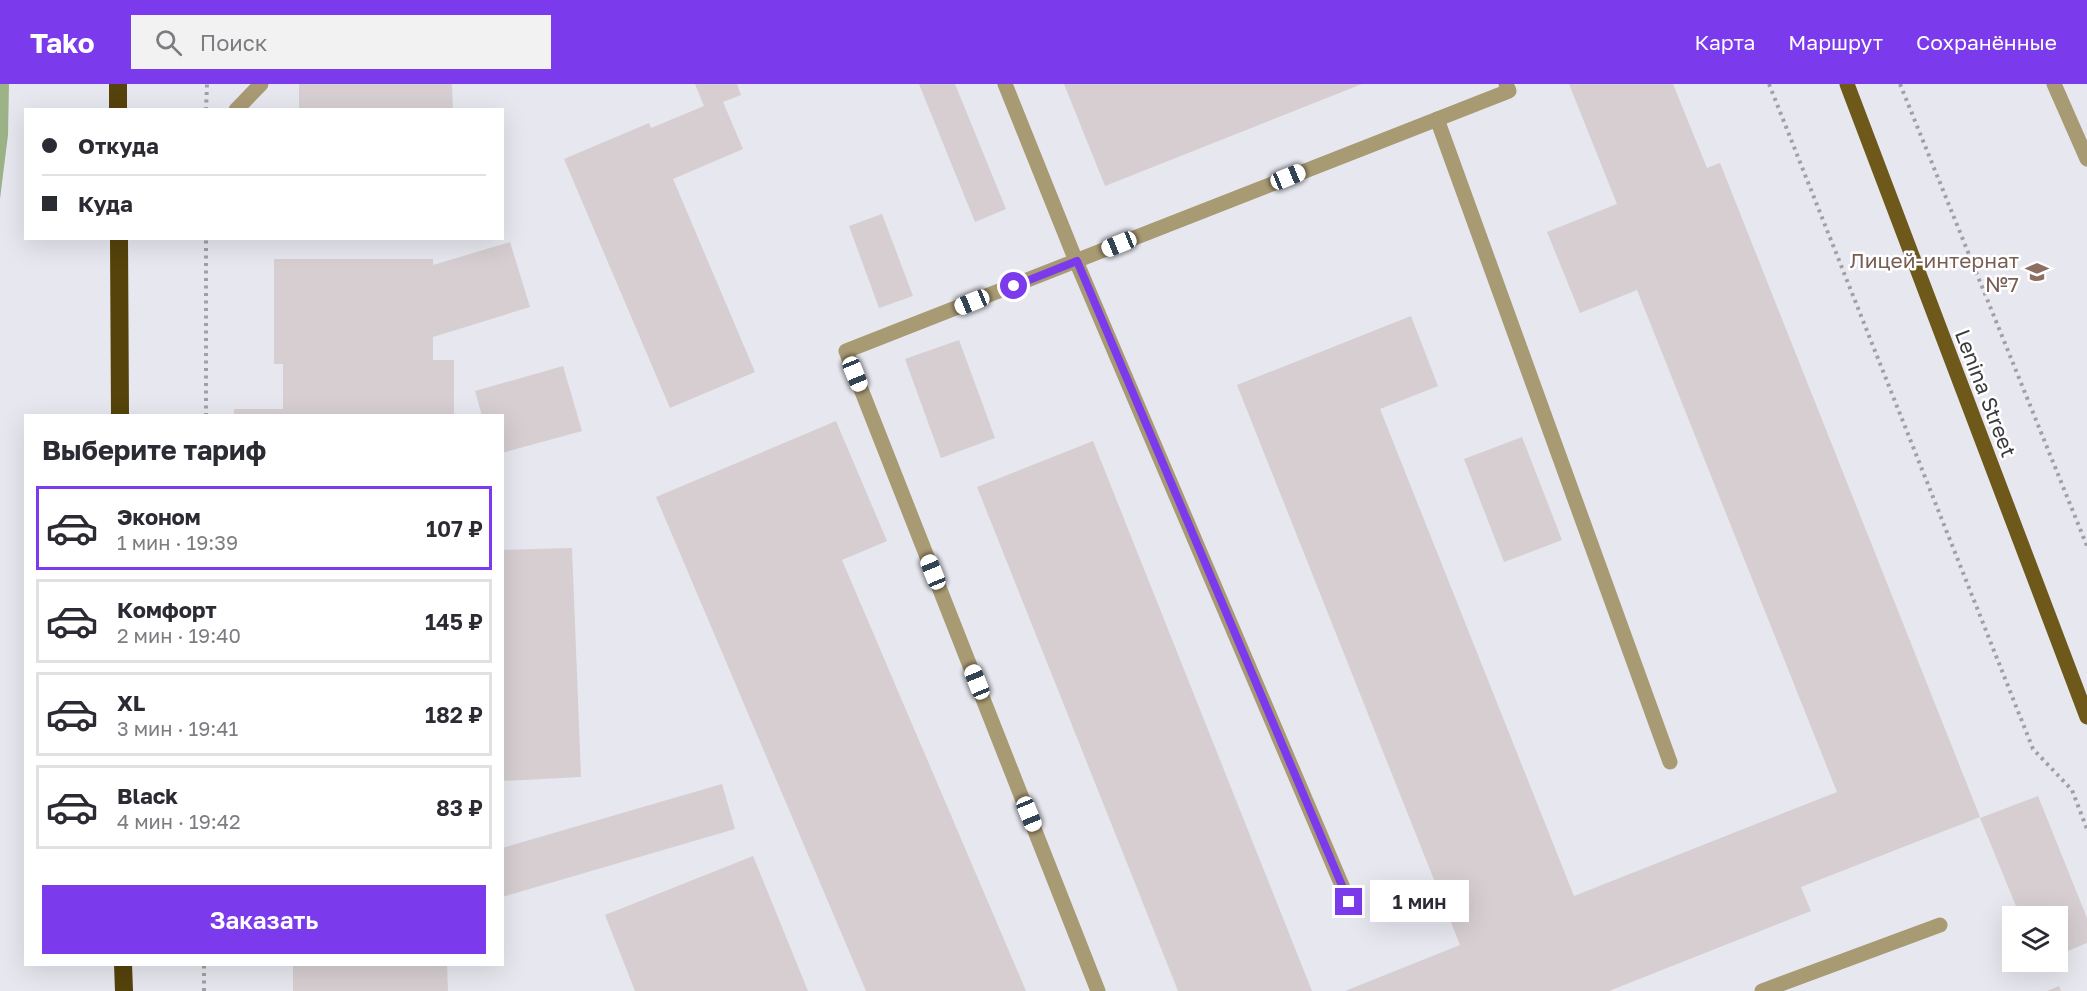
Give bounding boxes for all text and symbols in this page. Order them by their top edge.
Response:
search box [131,15,551,69]
text: Tako [30,26,95,59]
icon: search [152,26,185,59]
text: Поиск [200,29,267,56]
text: Карта [1694,29,1755,55]
text: Маршрут [1788,29,1883,55]
text: Сохранённые [1916,29,2057,55]
text: Откуда [78,132,159,159]
car [1268,162,1308,192]
text: Куда [78,190,133,217]
car [1099,229,1139,259]
place label: Лицей-интернат №7 [1850,247,2019,297]
school or university icon: Лицей-интернат №7 [2024,259,2050,285]
route start [1000,272,1027,299]
car [952,287,992,317]
street label: Lenina Street [1950,325,2022,461]
car [840,354,870,394]
text: Выберите тариф [42,434,266,466]
icon: car [45,501,99,555]
text: Эконом [117,503,201,530]
text: 107 ₽ [426,515,483,542]
text: 1 мин · 19:39 [117,530,238,554]
car [918,552,948,592]
icon: car [45,594,99,648]
text: Комфорт [117,596,217,623]
text: 145 ₽ [425,608,483,635]
text: 2 мин · 19:40 [117,623,241,647]
car [962,662,992,702]
icon: car [45,687,99,741]
text: XL [117,689,145,716]
text: 182 ₽ [425,701,483,728]
text: 3 мин · 19:41 [117,716,238,740]
icon: car [45,780,99,834]
text: Black [117,782,178,809]
text: 83 ₽ [436,794,483,821]
car [1014,794,1044,834]
text: 4 мин · 19:42 [117,809,241,833]
callout: 1 мин [1370,881,1469,923]
button: Заказать [42,885,486,954]
route end [1335,888,1362,915]
text: 1 мин [1393,889,1446,913]
map controls [2002,906,2068,972]
button: layers [2002,906,2068,972]

